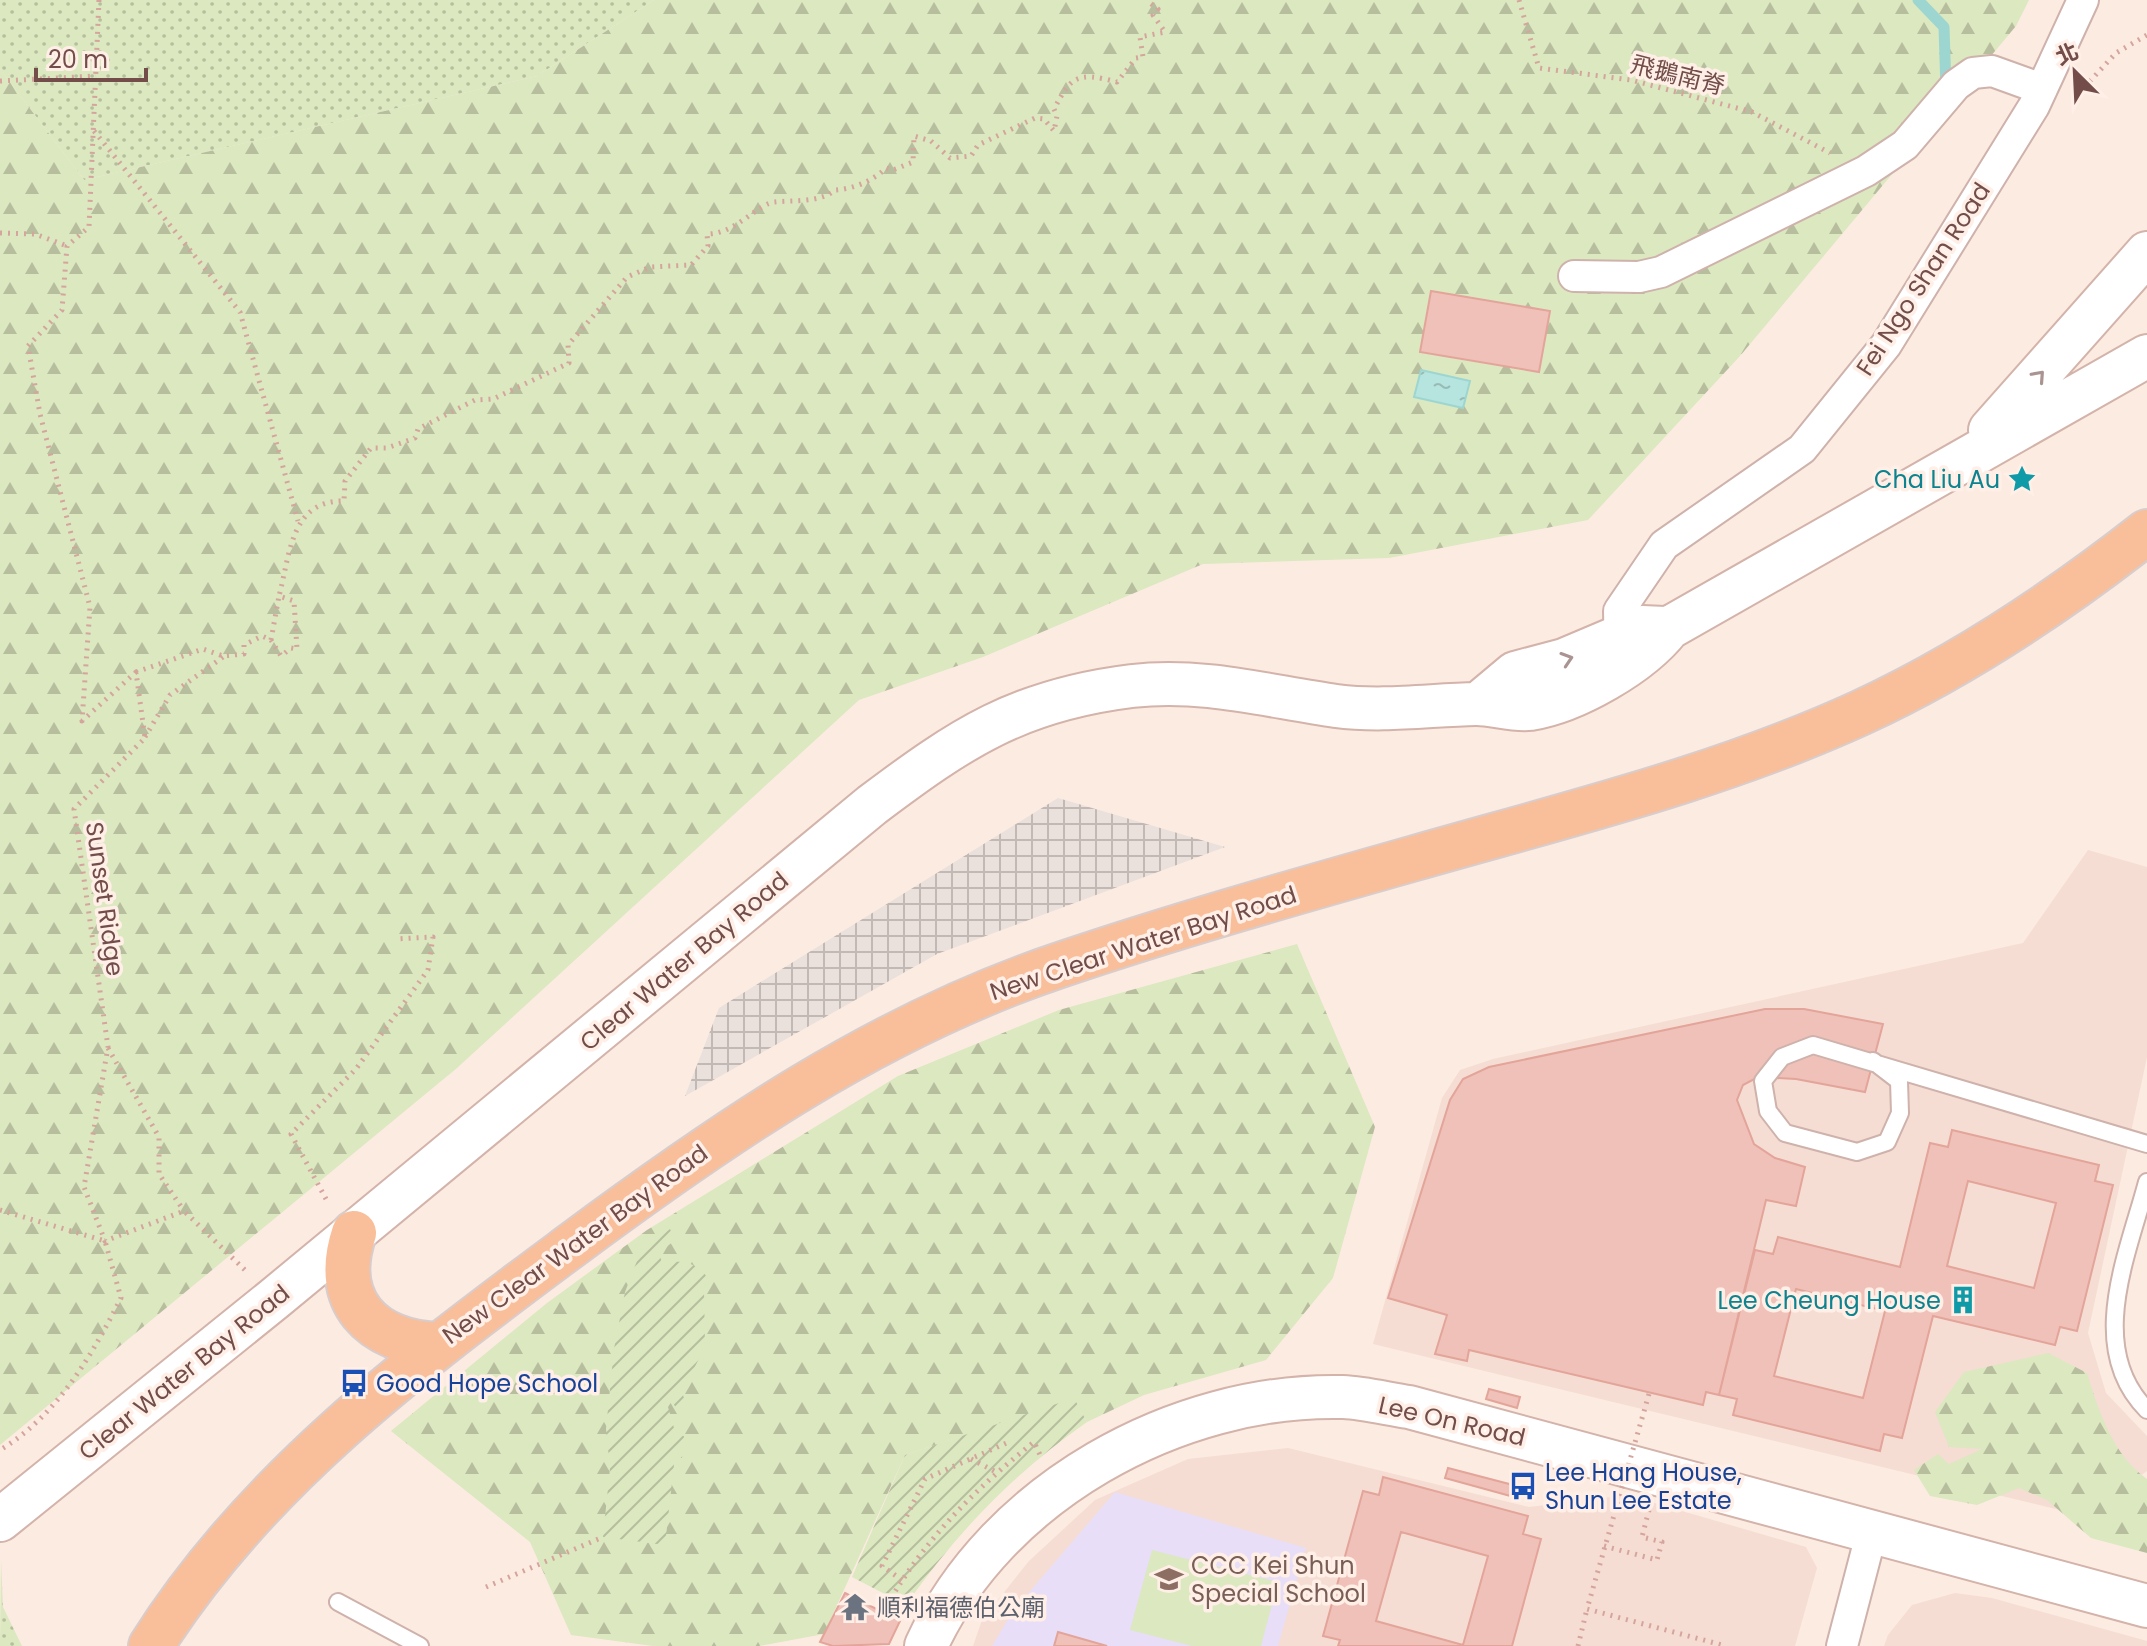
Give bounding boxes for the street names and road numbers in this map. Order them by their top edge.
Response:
street label: 飛鵝南脊 [1627,47,1729,103]
street label: Fei Ngo Shan Road [1848,176,1998,382]
street label: Sunset Ridge [78,820,132,978]
street label: Clear Water Bay Road [573,864,795,1058]
street label: New Clear Water Bay Road [985,878,1301,1008]
street label: New Clear Water Bay Road [436,1136,714,1352]
street label: Clear Water Bay Road [72,1276,296,1468]
street label: Lee On Road [1375,1388,1529,1454]

